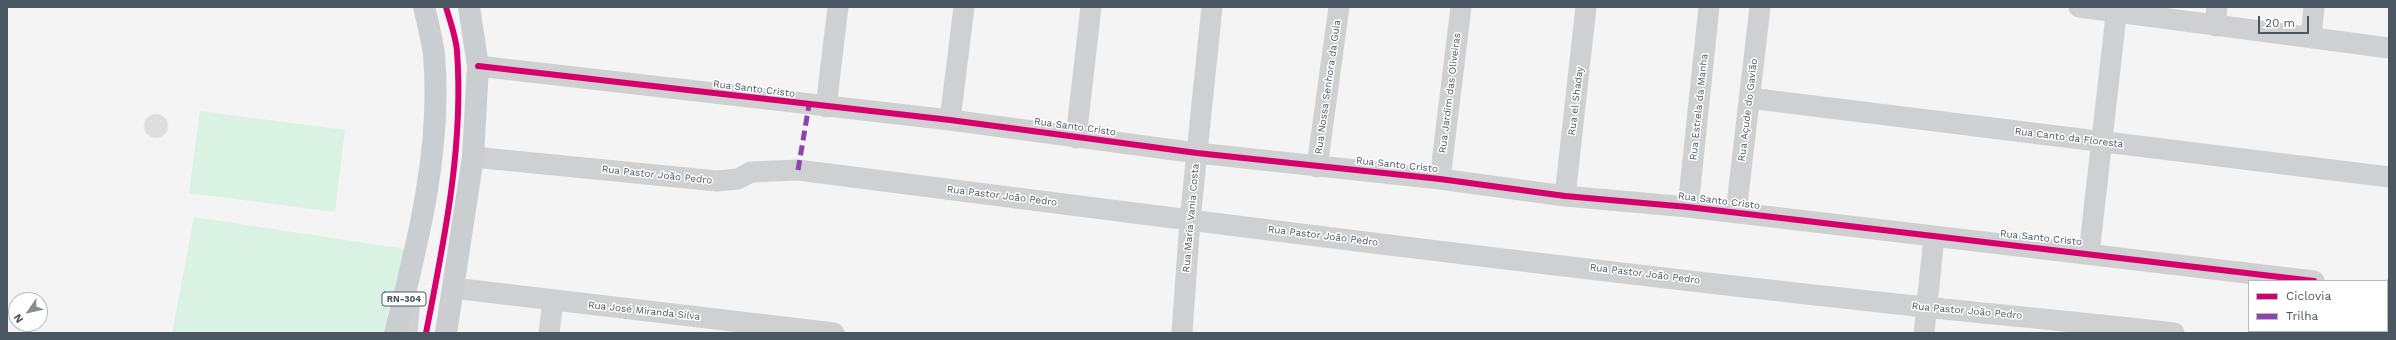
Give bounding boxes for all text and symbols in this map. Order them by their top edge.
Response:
scale bar [2260,8,2311,34]
text: 20 m [2265,16,2295,30]
street label: Rua Nossa Senhora da Guia [1313,19,1343,155]
street label: Rua Jardim das Oliveiras [1437,32,1463,154]
street label: Rua Estrela da Manha [1687,53,1711,161]
street label: Rua Açude do Gavião [1736,58,1760,162]
street label: Rua el Shaday [1566,66,1586,136]
street label: Rua Santo Cristo [712,78,796,100]
street label: Rua Santo Cristo [1033,115,1117,139]
street label: Rua Canto da Floresta [2014,125,2124,151]
street label: Rua Santo Cristo [1355,155,1439,175]
street label: Rua Pastor João Pedro [601,163,713,187]
street label: Rua Maria Vania Costa [1180,163,1202,273]
street label: Rua Pastor João Pedro [946,183,1058,209]
street label: Rua Santo Cristo [1677,190,1761,212]
street label: Rua Pastor João Pedro [1267,223,1379,249]
street label: Rua Santo Cristo [1999,228,2083,248]
street label: Rua Pastor João Pedro [1589,261,1701,287]
legend [2248,280,2388,332]
text: Ciclovia [2286,289,2331,303]
north arrow [8,292,48,332]
road number: RN-304 [382,292,426,306]
street label: Rua José Miranda Silva [587,299,701,323]
street label: Rua Pastor João Pedro [1911,300,2023,322]
text: Trilha [2286,309,2318,323]
text: N [11,311,26,325]

